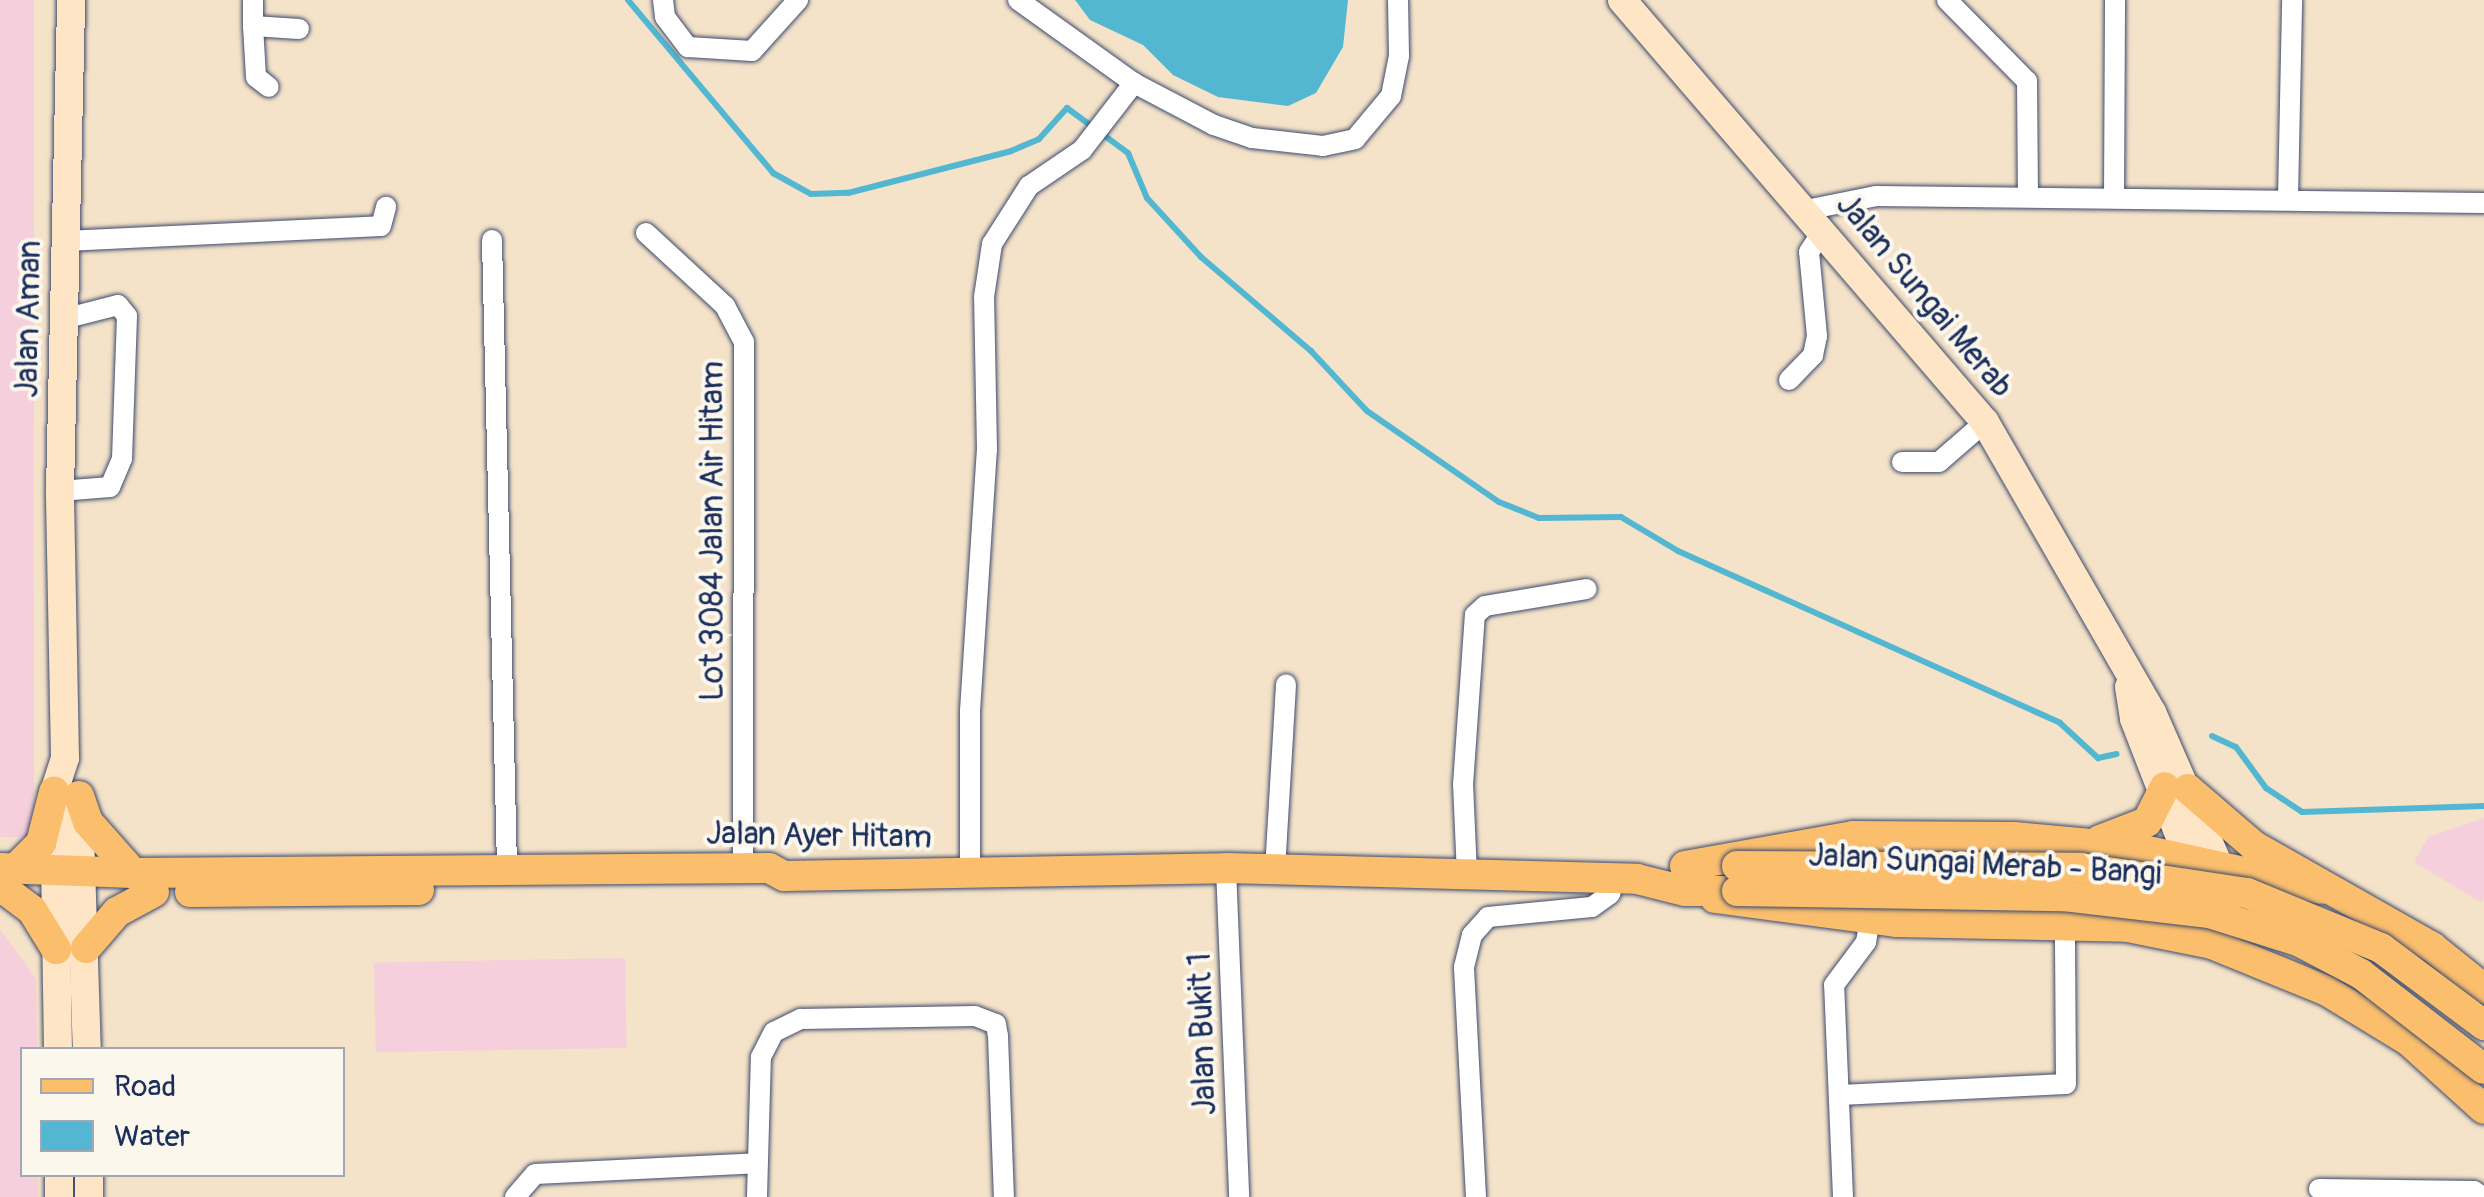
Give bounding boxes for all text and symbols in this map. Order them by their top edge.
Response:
street label: Jalan Sungai Merab [1828,186,2020,406]
street label: Jalan Aman [8,240,50,398]
street label: Lot 3084 Jalan Air Hitam [694,361,732,701]
street label: Jalan Ayer Hitam [706,815,932,857]
street label: Jalan Sungai Merab - Bangi [1807,837,2163,893]
street label: Jalan Bukit 1 [1181,952,1225,1116]
legend [20,1047,345,1177]
text: Road [114,1068,176,1105]
text: Water [114,1118,190,1155]

